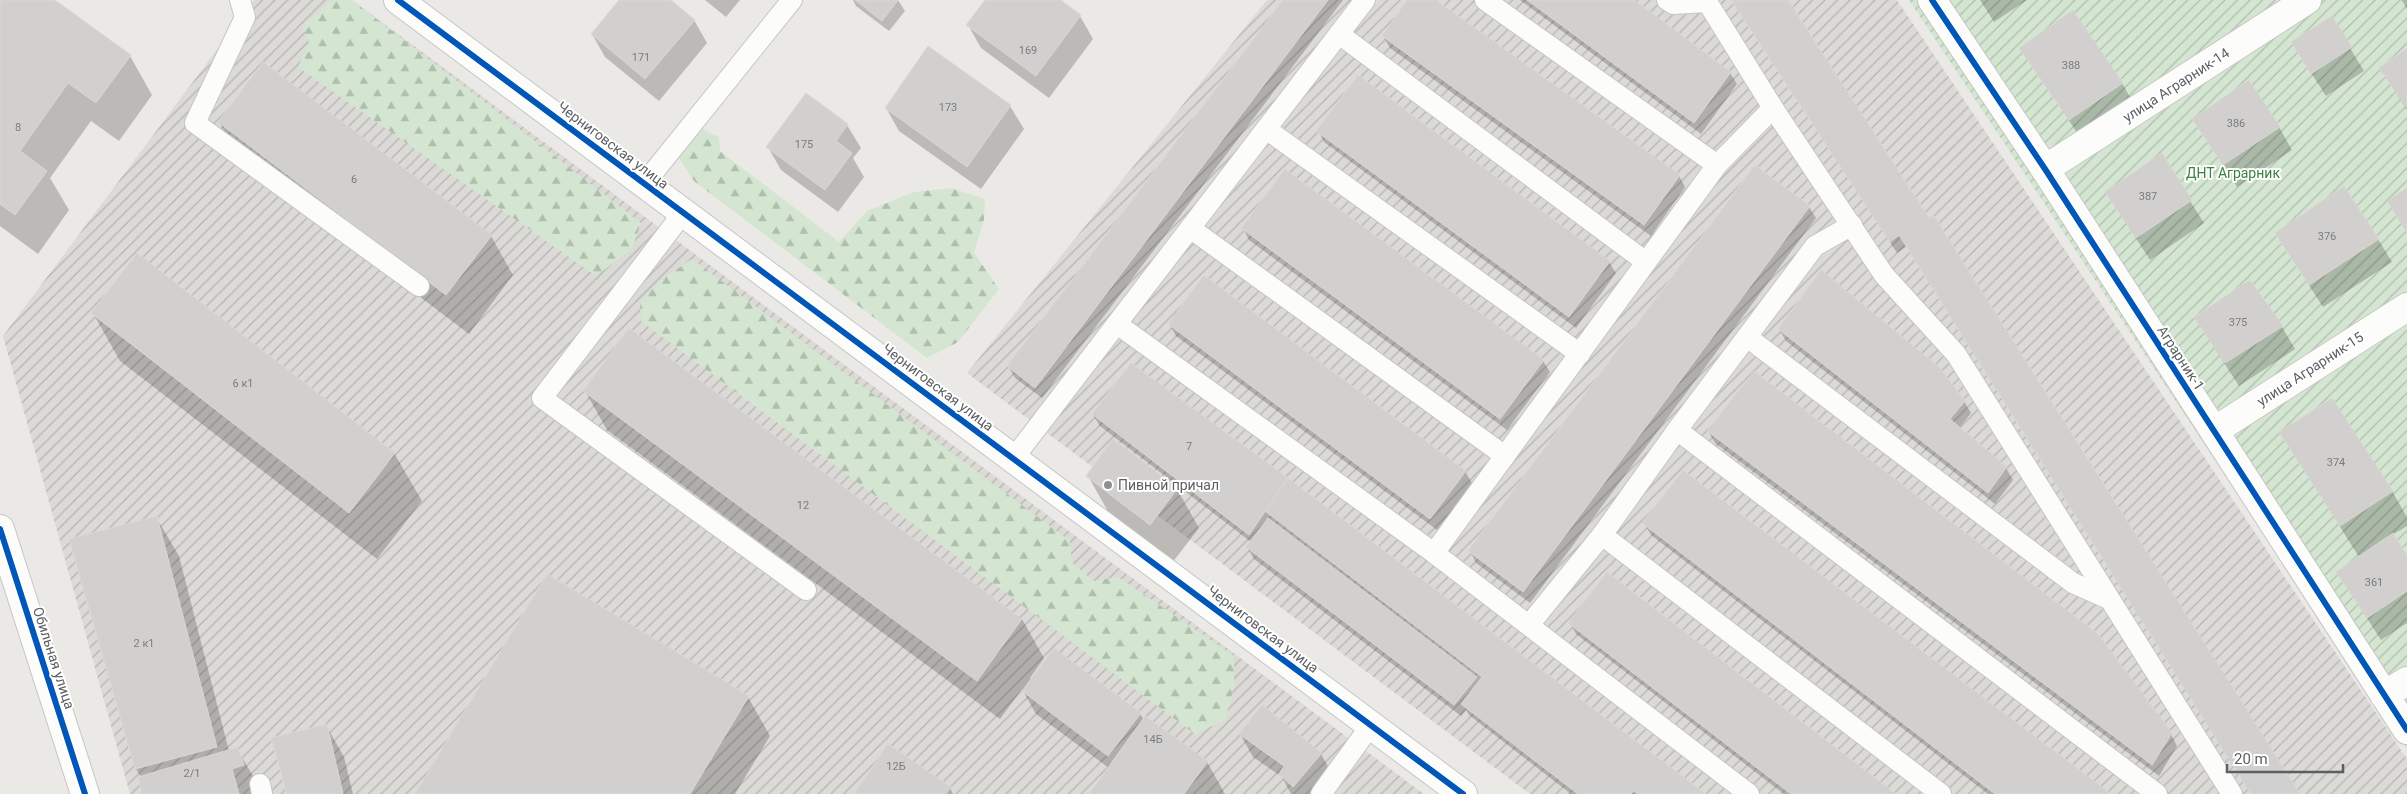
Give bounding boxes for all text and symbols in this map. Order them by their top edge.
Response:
house number: 169 [1019,44,1037,57]
street label: улица Аграрник-14 [2120,45,2232,125]
house number: 171 [632,51,650,64]
house number: 388 [2062,59,2080,72]
street label: Черниговская улица [554,98,672,192]
house number: 173 [939,101,957,114]
house number: 386 [2227,117,2245,130]
house number: 8 [15,121,21,134]
house number: 175 [795,138,813,151]
park label: ДНТ Аграрник [2186,165,2280,181]
house number: 6 [351,173,357,186]
house number: 387 [2139,190,2157,203]
house number: 376 [2318,230,2336,243]
house number: 375 [2229,316,2247,329]
street label: Аграрник-1 [2154,323,2208,393]
street label: улица Аграрник-15 [2254,329,2366,409]
street label: Черниговская улица [879,340,997,434]
house number: 6 к1 [232,377,254,390]
house number: 7 [1186,440,1192,453]
house number: 374 [2327,456,2345,469]
place label: Пивной причал [1118,477,1219,493]
marker: Пивной причал [1102,479,1114,491]
house number: 12 [797,499,809,512]
house number: 361 [2365,576,2383,589]
street label: Черниговская улица [1204,582,1322,676]
street label: Обильная улица [30,605,78,711]
house number: 2 к1 [133,637,155,650]
house number: 14Б [1143,733,1163,746]
scale bar [2227,742,2343,774]
text: 20 m [2234,750,2268,768]
house number: 12Б [886,760,906,773]
house number: 2/1 [184,767,200,780]

